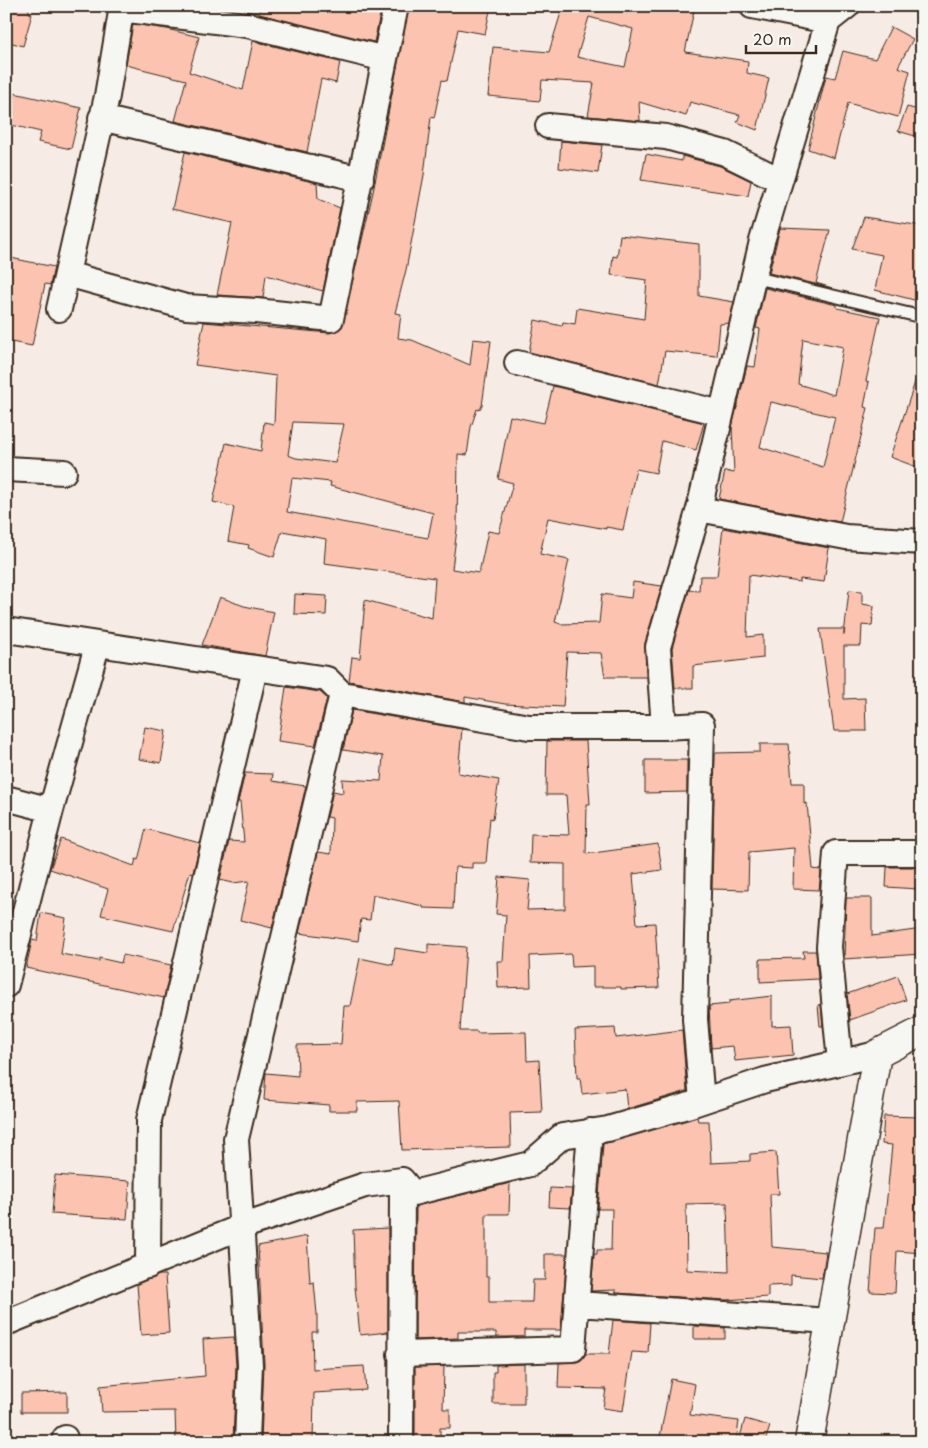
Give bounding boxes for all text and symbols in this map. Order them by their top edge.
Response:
scale bar [746,22,816,54]
text: 20 m [753,27,792,50]

